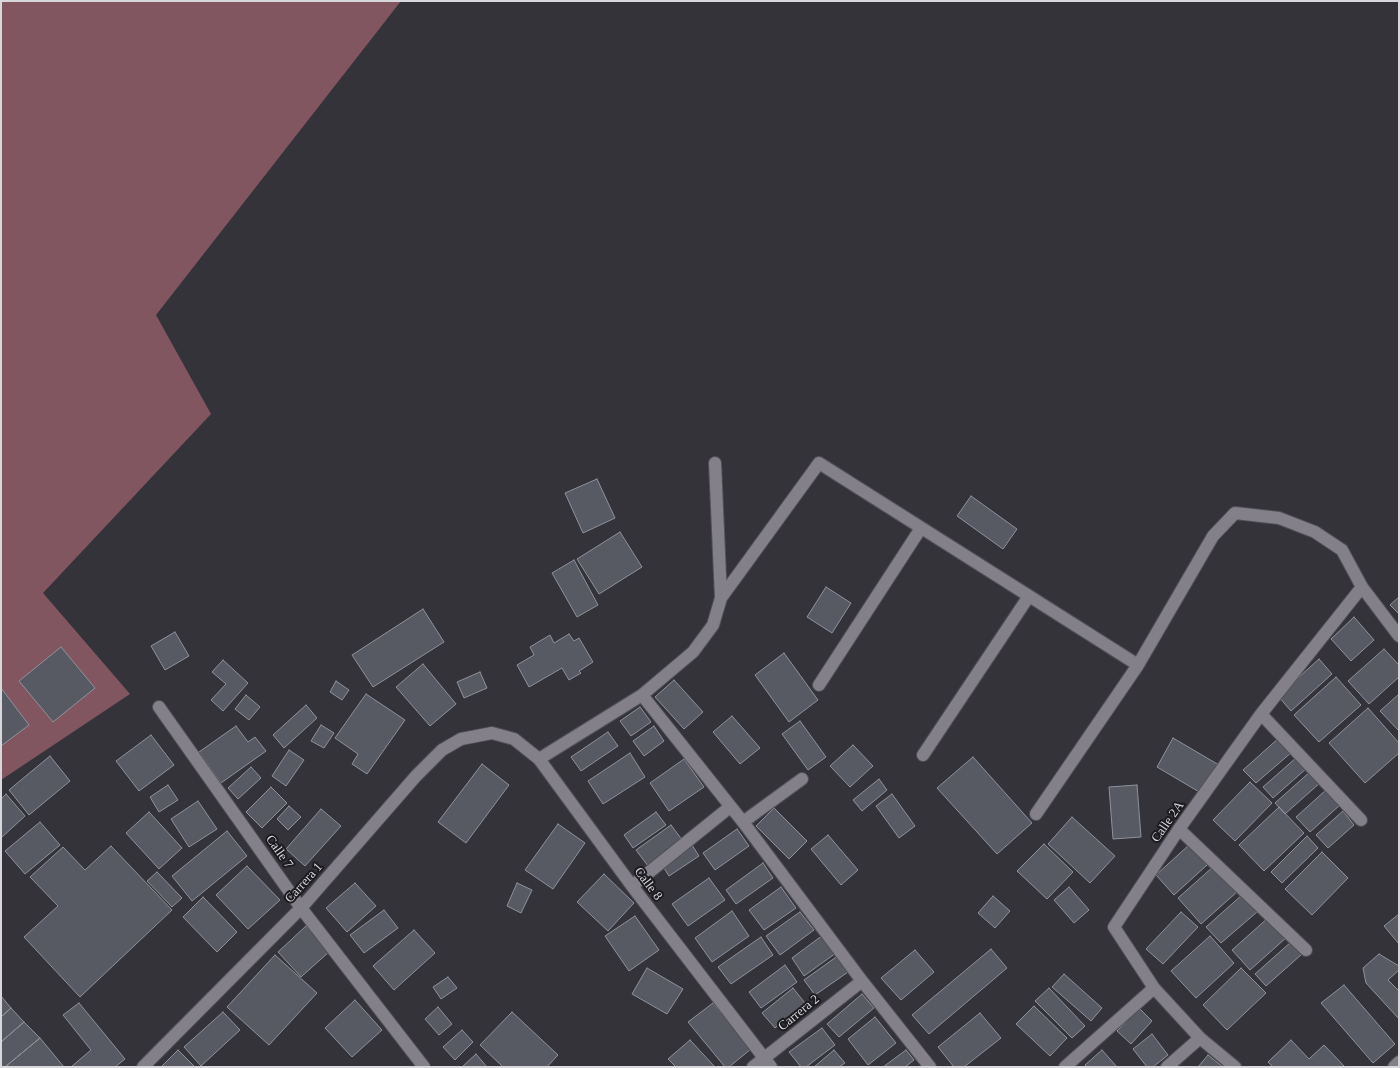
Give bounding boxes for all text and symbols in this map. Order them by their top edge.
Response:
street label: Calle 2A [1148,798,1188,846]
street label: Calle 7 [262,832,296,872]
street label: Carrera 1 [282,860,326,906]
street label: Calle 8 [631,864,665,904]
street label: Carrera 2 [775,992,823,1034]

